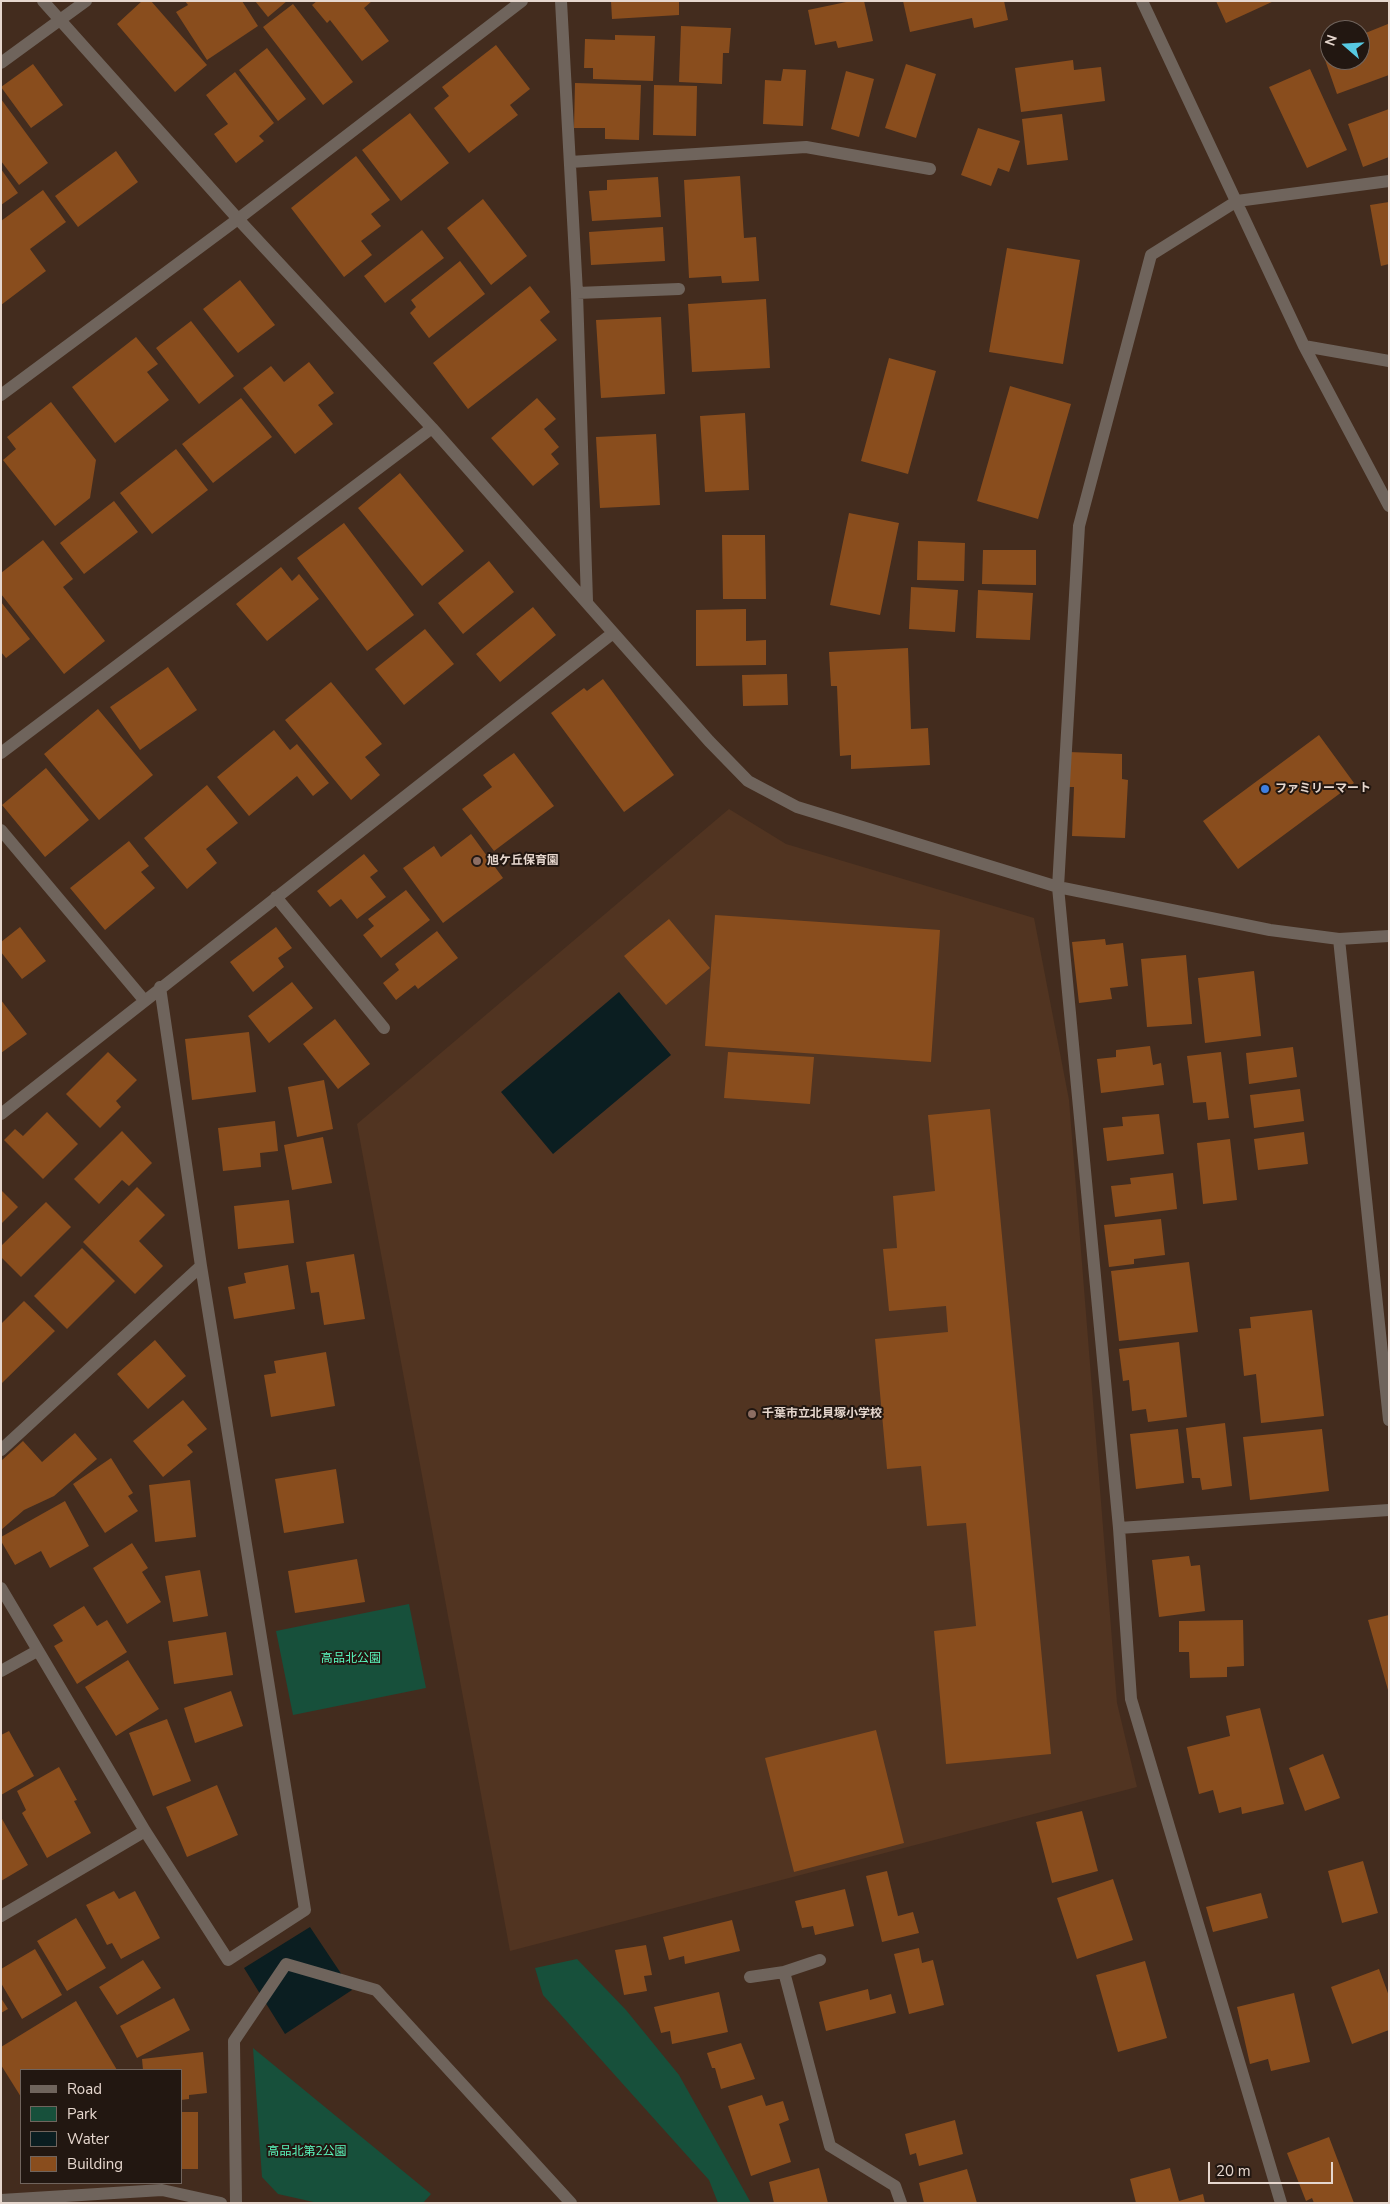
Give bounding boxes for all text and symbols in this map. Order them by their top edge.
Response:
north arrow [1320,20,1370,70]
text: N [1321,32,1342,48]
place label: ファミリーマート [1275,782,1371,796]
marker: ファミリーマート [1259,783,1271,795]
place label: 旭ケ丘保育園 [487,854,559,868]
marker: 旭ケ丘保育園 [471,855,483,867]
place label: 千葉市立北貝塚小学校 [762,1407,882,1421]
marker: 千葉市立北貝塚小学校 [746,1408,758,1420]
park label: 高品北公園 [321,1652,381,1666]
legend [20,2069,182,2184]
text: Road [67,2079,102,2099]
text: Park [67,2104,97,2124]
text: Water [67,2129,109,2149]
park label: 高品北第2公園 [267,2145,347,2159]
scale bar [1210,2152,1335,2184]
text: Building [67,2154,123,2174]
text: 20 m [1216,2161,1251,2181]

